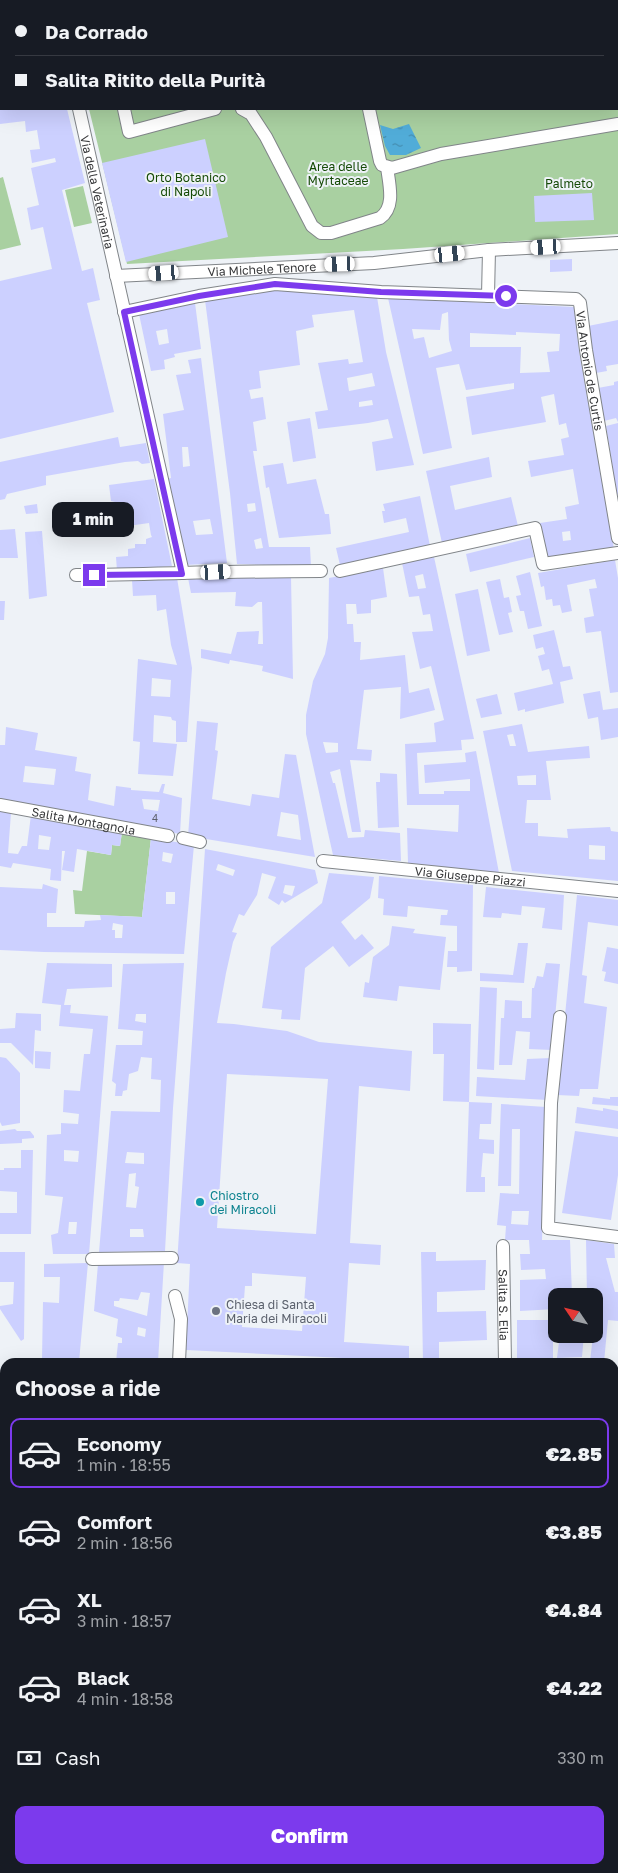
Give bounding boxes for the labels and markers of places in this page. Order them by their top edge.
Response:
place label: Chiostro dei Miracoli [210,1188,276,1217]
marker: Chiostro dei Miracoli [194,1196,206,1208]
place label: Chiesa di Santa Maria dei Miracoli [226,1297,327,1326]
marker: Chiesa di Santa Maria dei Miracoli [210,1305,222,1317]

